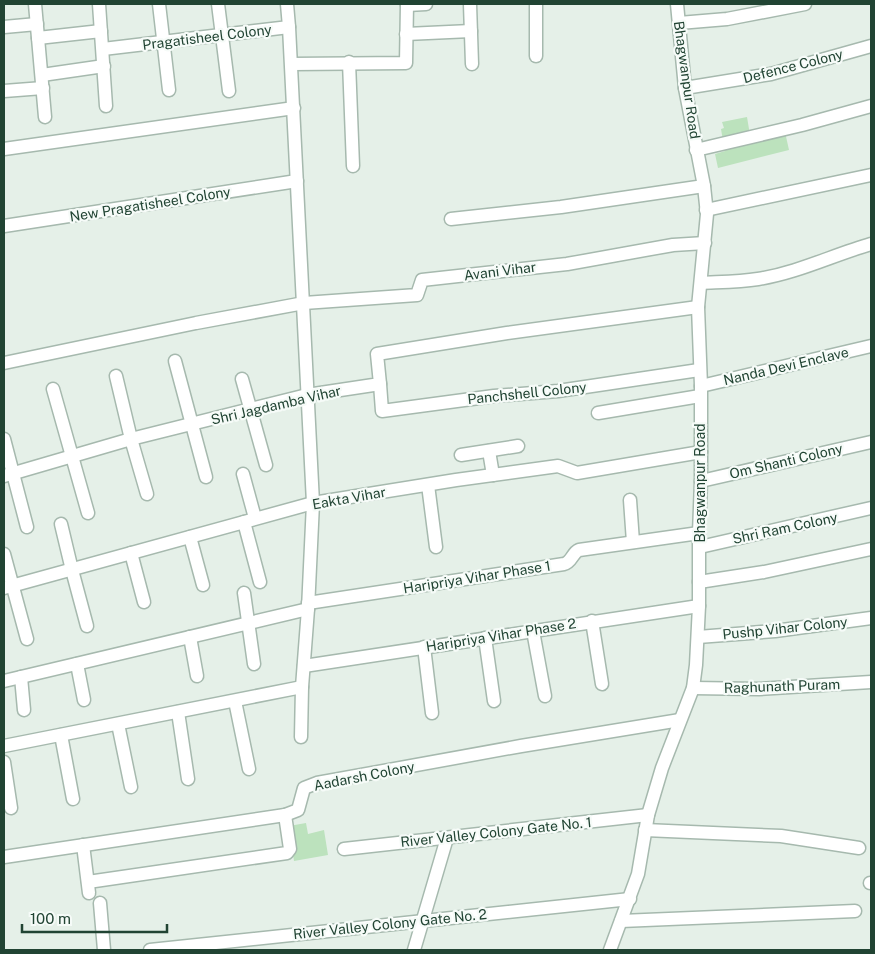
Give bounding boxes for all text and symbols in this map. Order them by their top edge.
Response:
street label: Bhagwanpur Road [671,20,703,140]
street label: Pragatisheel Colony [141,21,273,53]
street label: Defence Colony [741,46,845,86]
street label: New Pragatisheel Colony [68,183,232,225]
street label: Avani Vihar [463,259,537,283]
street label: Nanda Devi Enclave [722,344,850,388]
street label: Panchshell Colony [467,379,588,407]
street label: Shri Jagdamba Vihar [209,382,343,428]
street label: Bhagwanpur Road [692,423,708,543]
street label: Om Shanti Colony [728,440,845,482]
street label: Eakta Vihar [311,484,387,512]
street label: Shri Ram Colony [731,509,840,547]
street label: Haripriya Vihar Phase 1 [402,557,552,597]
street label: Pushp Vihar Colony [722,613,849,643]
street label: Haripriya Vihar Phase 2 [425,615,577,655]
street label: Raghunath Puram [723,676,841,696]
street label: Aadarsh Colony [312,758,416,794]
street label: River Valley Colony Gate No. 1 [400,814,592,850]
scale bar [22,902,168,934]
street label: River Valley Colony Gate No. 2 [292,906,488,942]
text: 100 m [30,910,71,927]

